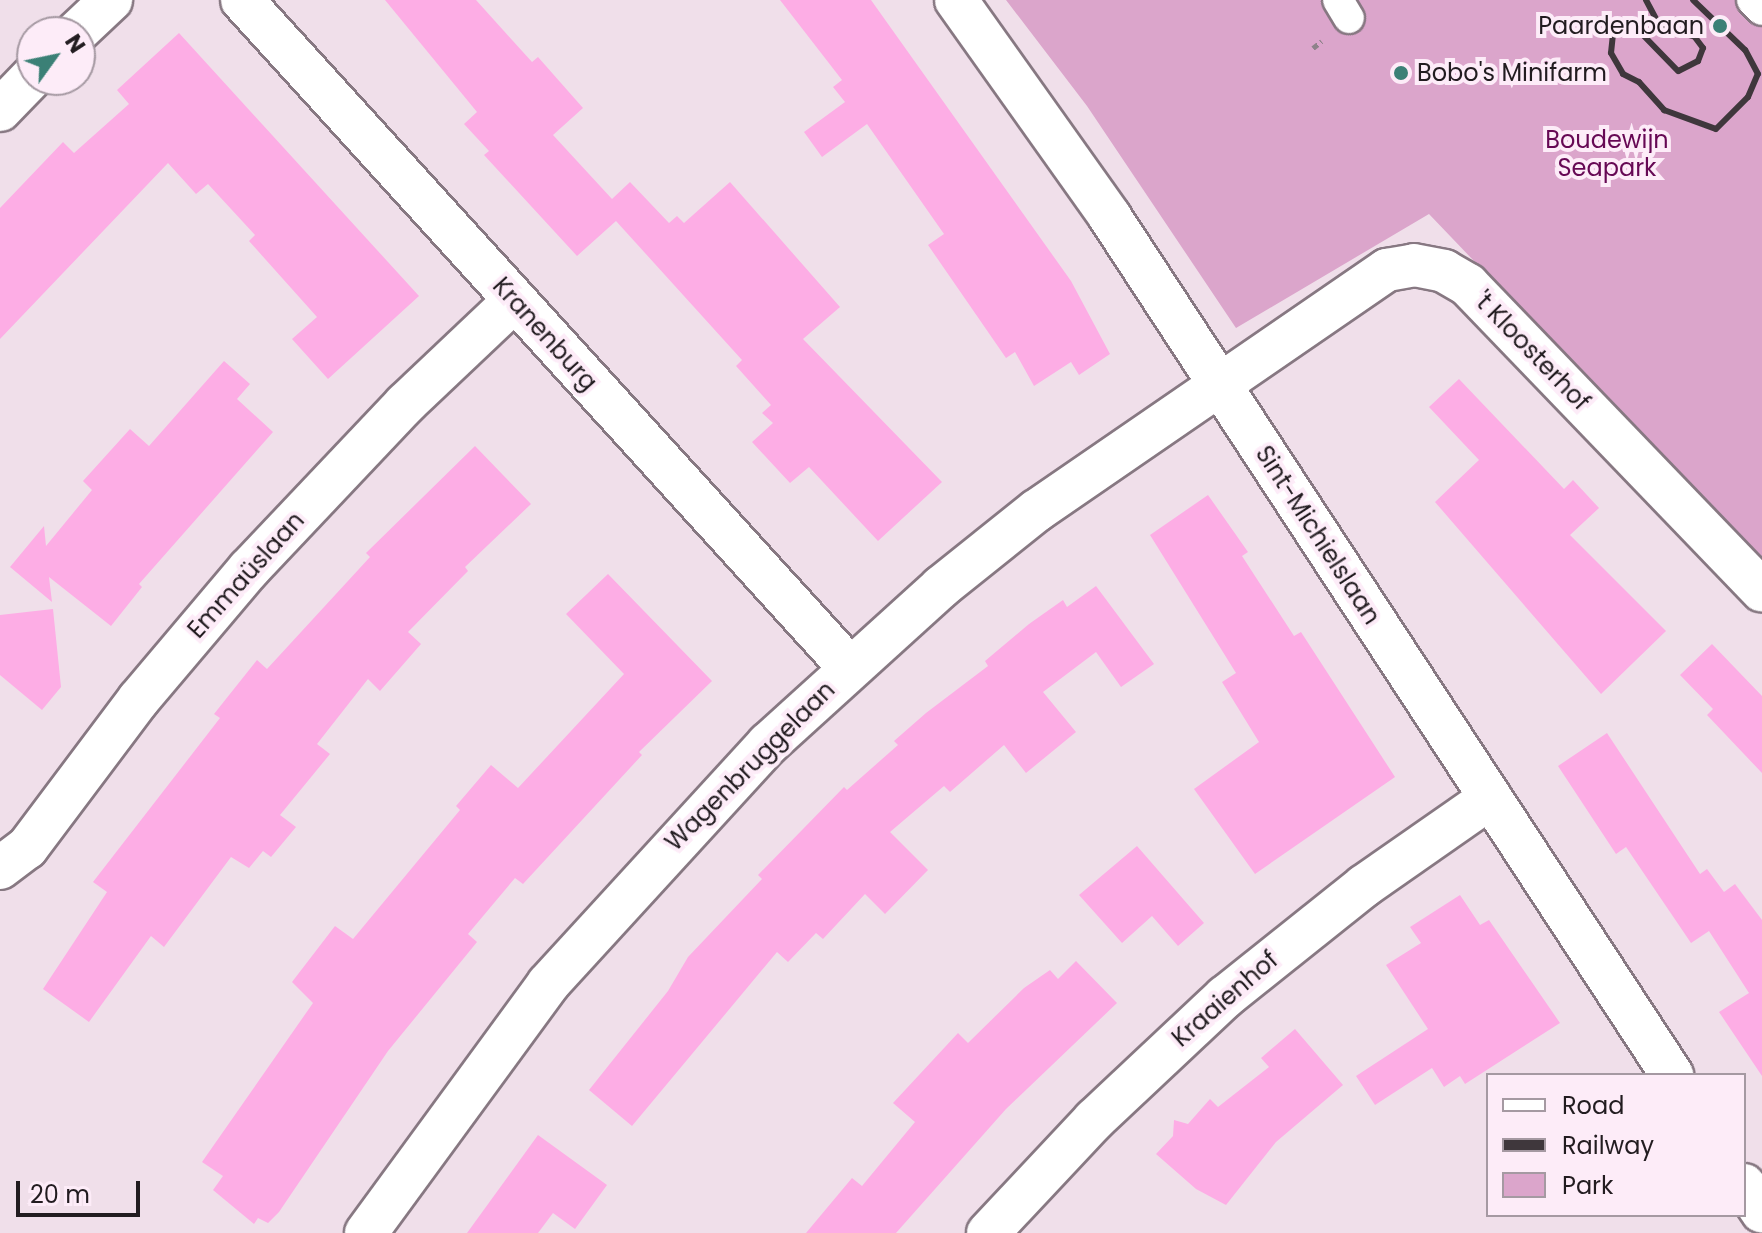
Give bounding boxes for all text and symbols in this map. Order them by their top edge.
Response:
place label: Paardenbaan [1538,12,1704,40]
north arrow [16,16,96,96]
marker: Paardenbaan [1711,17,1729,35]
text: N [57,28,92,59]
place label: Bobo's Minifarm [1417,59,1607,87]
marker: Bobo's Minifarm [1392,64,1410,82]
park label: Boudewijn Seapark [1545,126,1669,182]
street label: Kranenburg [487,272,603,396]
street label: 't Kloosterhof [1468,286,1596,416]
street label: Sint-Michielslaan [1250,440,1386,630]
street label: Emmaüslaan [182,506,310,644]
street label: Wagenbruggelaan [659,675,841,857]
street label: Kraaienhof [1166,945,1284,1053]
legend [1486,1073,1746,1217]
text: Road [1562,1089,1624,1122]
text: Railway [1562,1129,1654,1162]
scale bar [20,1165,144,1215]
text: Park [1562,1169,1613,1202]
text: 20 m [30,1178,90,1211]

